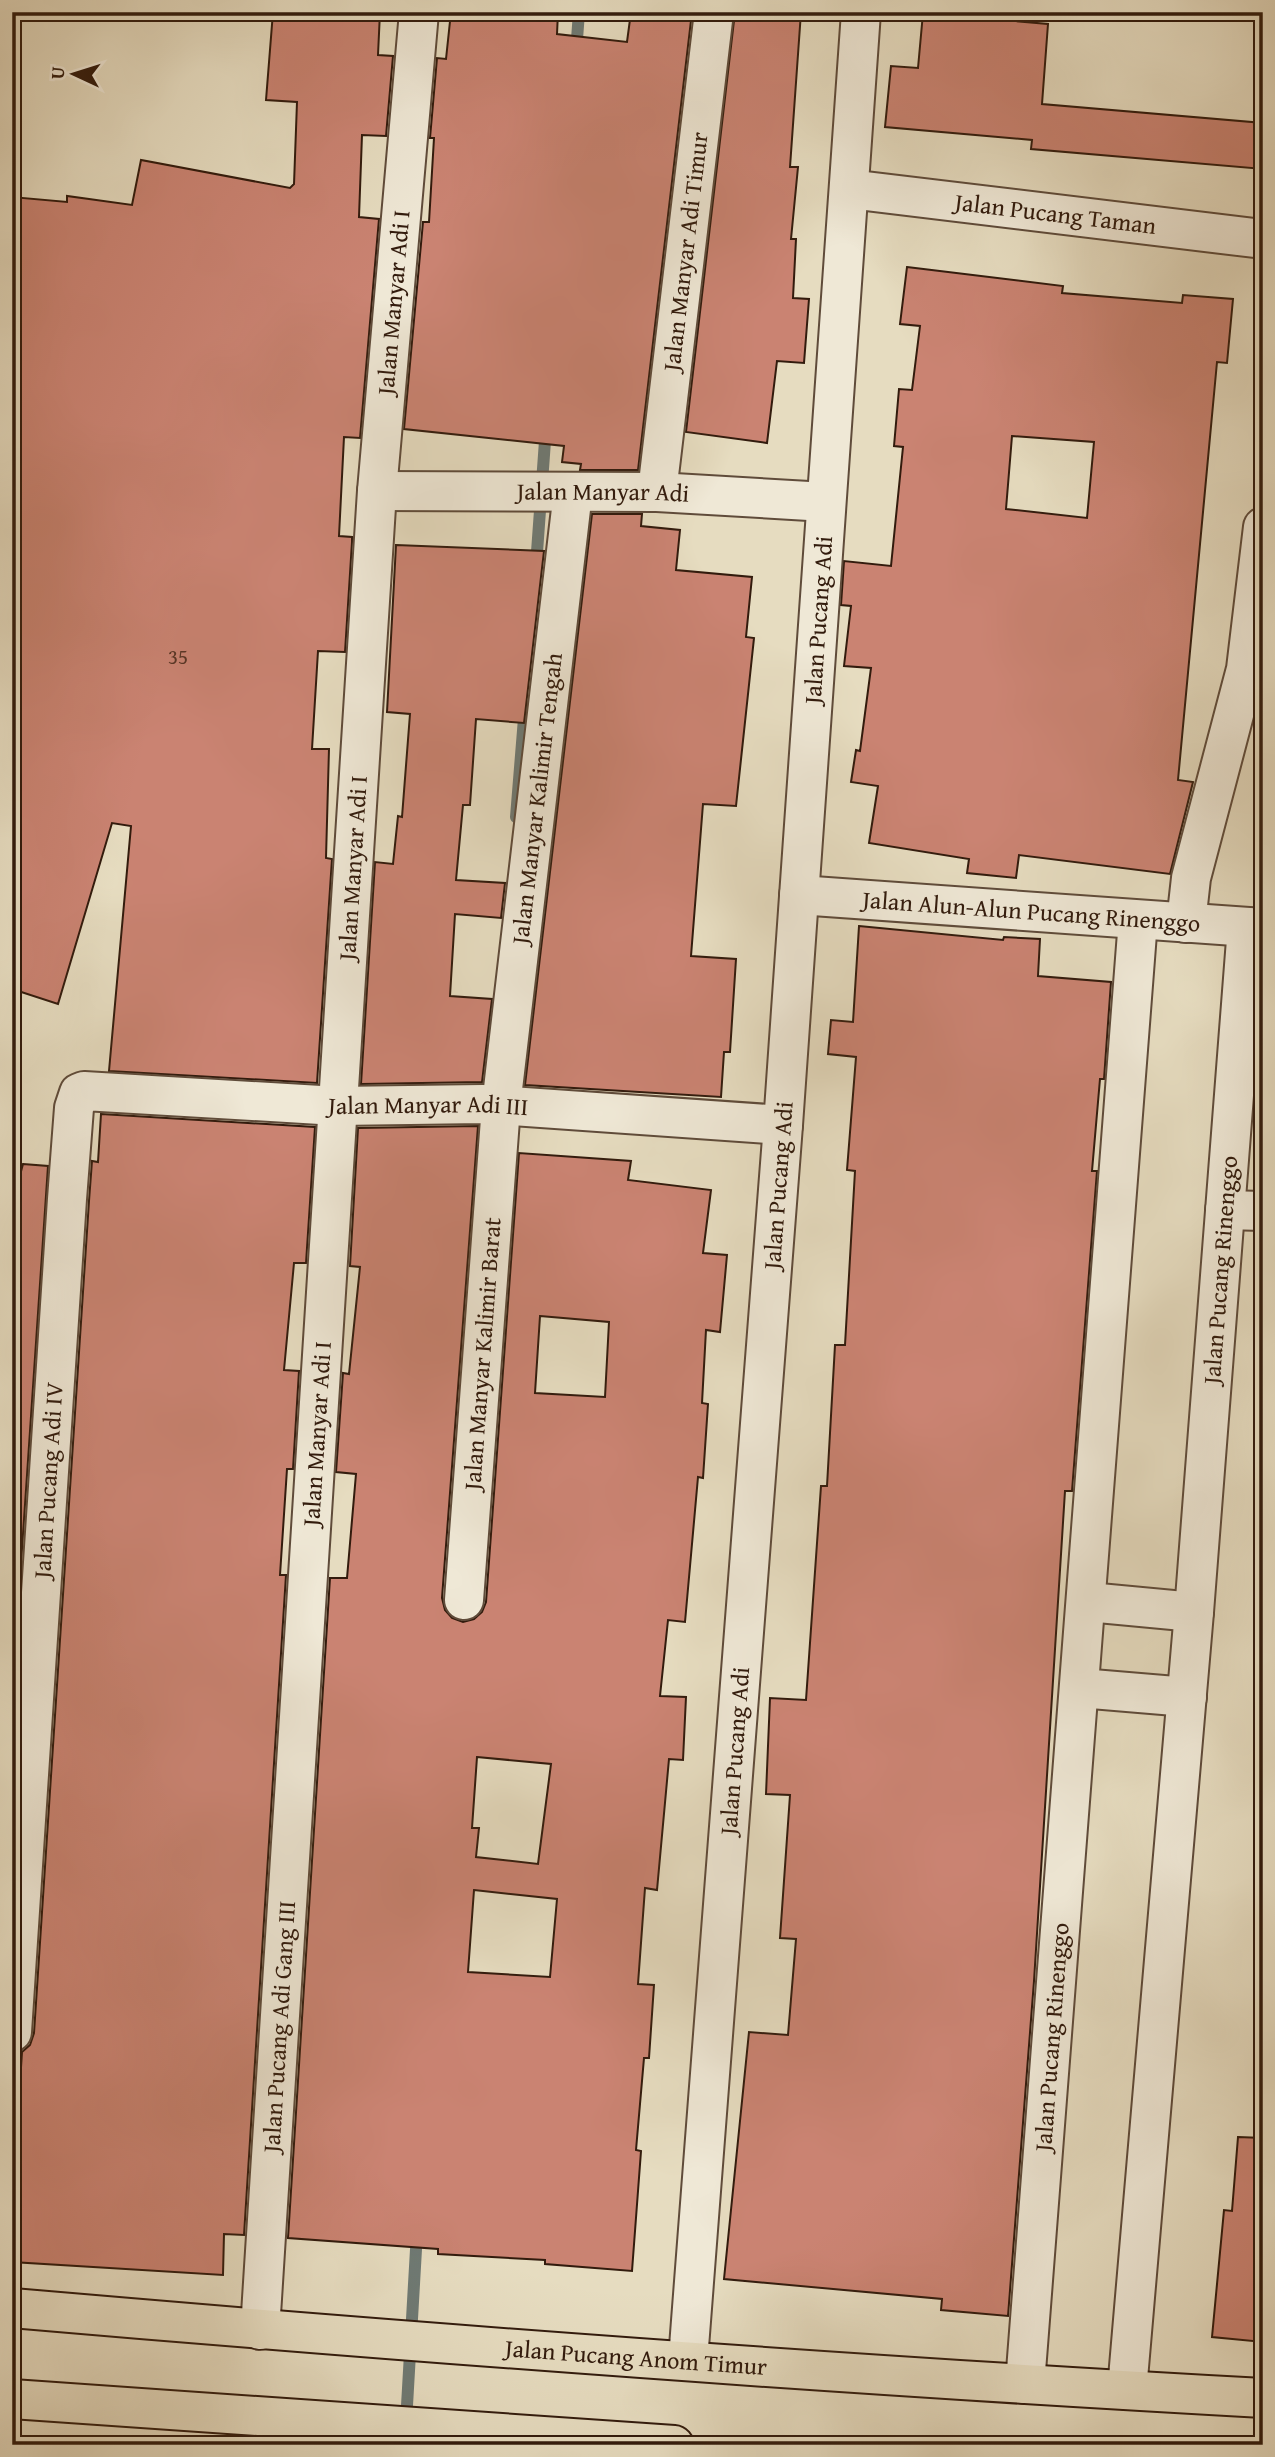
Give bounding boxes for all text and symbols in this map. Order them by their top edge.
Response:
north arrow [38,38,108,108]
text: U [43,65,71,80]
street label: Jalan Manyar Adi Timur [653,130,717,376]
street label: Jalan Pucang Taman [950,184,1159,243]
street label: Jalan Manyar Adi I [367,209,419,399]
street label: Jalan Manyar Adi [514,473,691,511]
street label: Jalan Pucang Adi [794,534,841,708]
house number: 35 [168,641,188,672]
street label: Jalan Manyar Kalimir Tengah [502,650,571,949]
street label: Jalan Manyar Adi I [329,774,376,964]
street label: Jalan Alun-Alun Pucang Rinenggo [858,881,1201,940]
street label: Jalan Manyar Adi III [324,1086,529,1124]
street label: Jalan Pucang Adi [754,1100,802,1274]
street label: Jalan Pucang Rinenggo [1193,1154,1246,1389]
street label: Jalan Manyar Kalimir Barat [454,1215,510,1494]
street label: Jalan Manyar Adi I [293,1340,340,1530]
street label: Jalan Pucang Adi IV [24,1380,72,1583]
street label: Jalan Pucang Adi [710,1665,758,1839]
street label: Jalan Pucang Adi Gang III [253,1900,304,2157]
street label: Jalan Pucang Rinenggo [1025,1921,1078,2156]
street label: Jalan Pucang Anom Timur [501,2330,768,2384]

